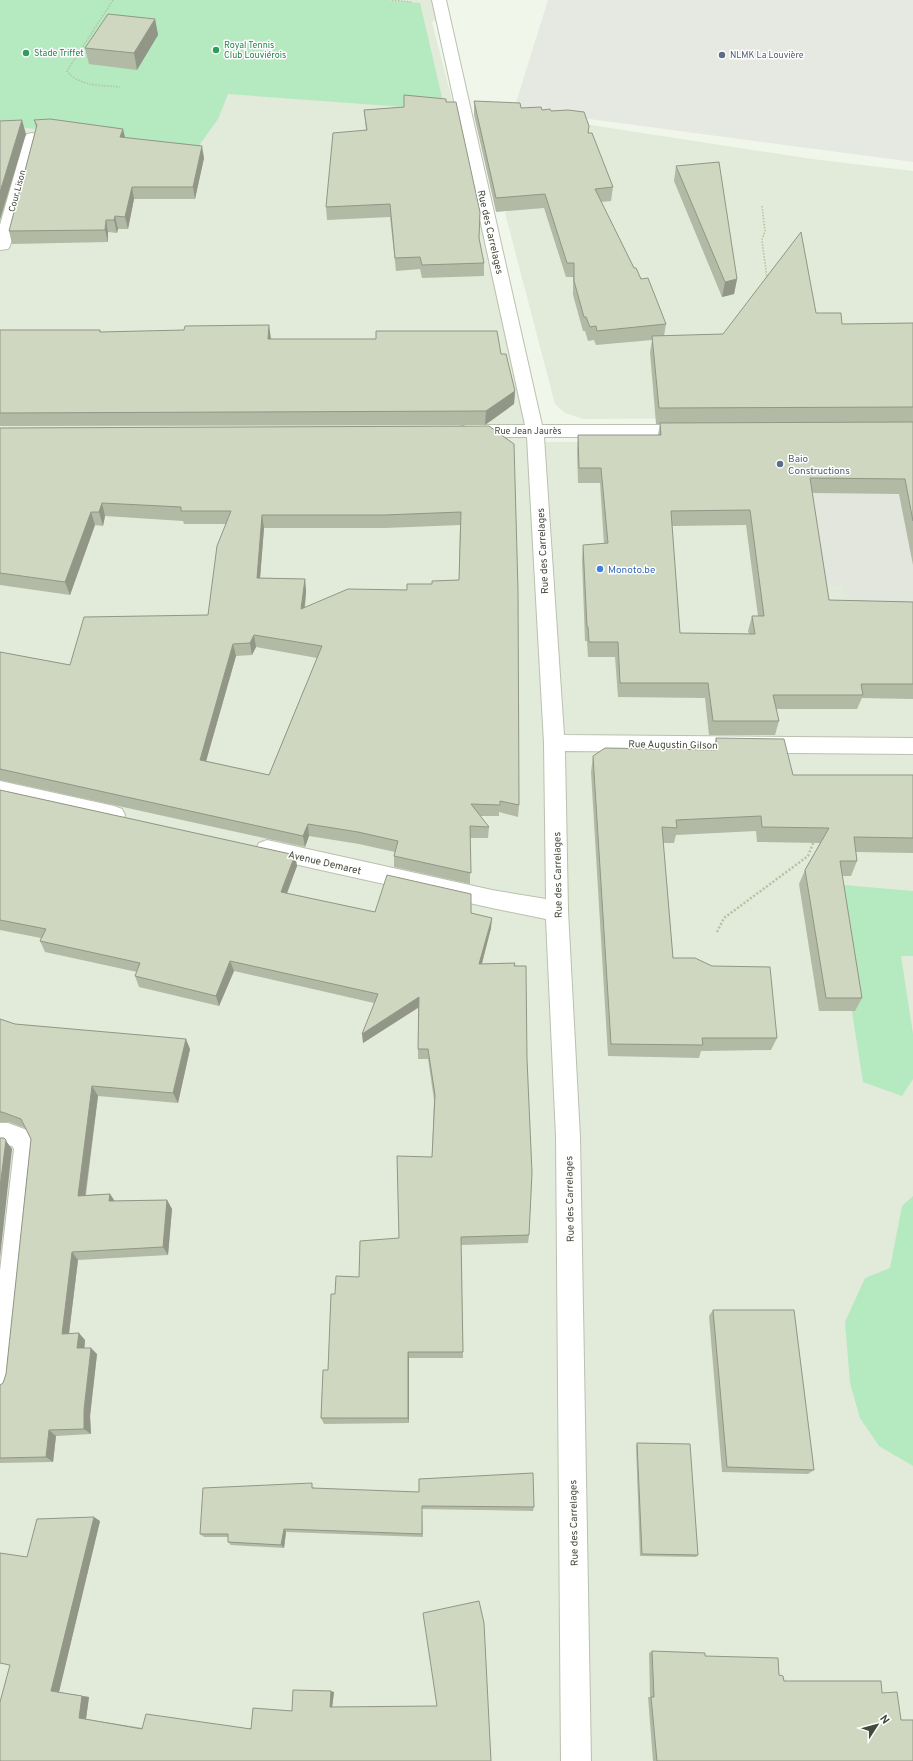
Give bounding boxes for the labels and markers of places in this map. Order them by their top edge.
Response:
place label: Royal Tennis Club Louviérois [224,40,286,61]
marker: Royal Tennis Club Louviérois [211,45,221,55]
marker: Stade Triffet [21,48,31,58]
place label: Stade Triffet [34,48,84,59]
marker: NLMK La Louvière [717,50,727,60]
place label: NLMK La Louvière [730,50,804,61]
place label: Baio Constructions [788,453,850,478]
marker: Baio Constructions [775,459,785,469]
marker: Monoto.be [595,564,605,574]
place label: Monoto.be [608,564,655,577]

